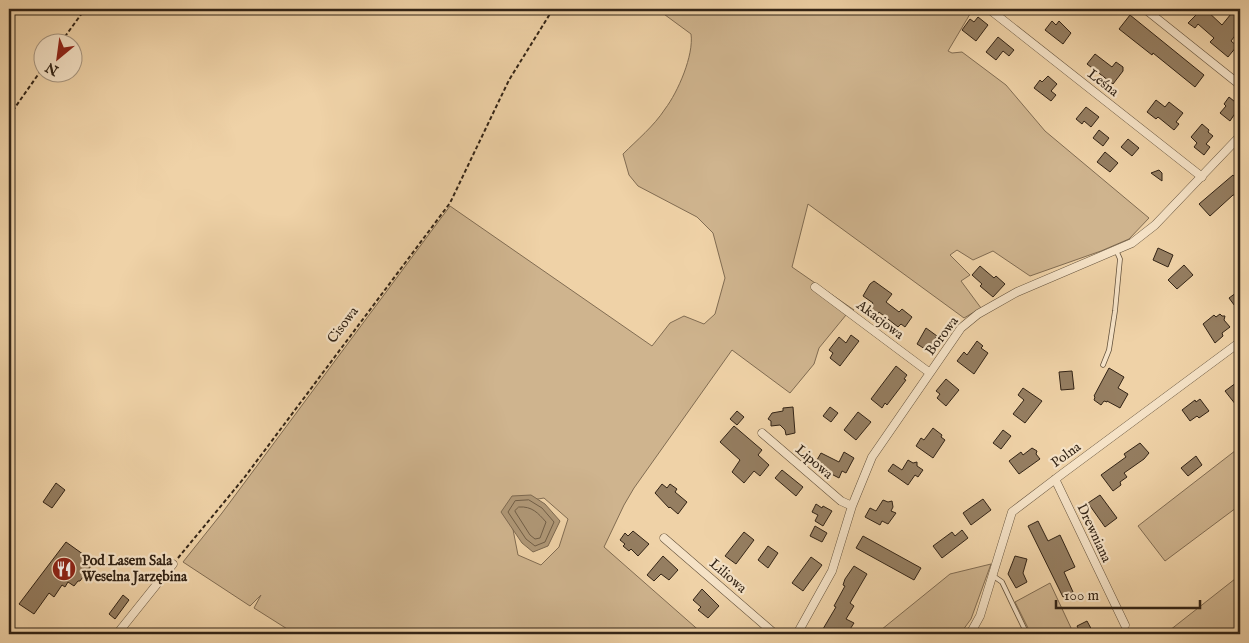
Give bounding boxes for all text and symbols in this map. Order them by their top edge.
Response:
north arrow [32,32,82,82]
text: N [43,58,63,80]
street label: Leśna [1084,65,1123,101]
street label: Akacjowa [852,296,908,344]
street label: Cisowa [323,302,363,347]
street label: Borowa [921,312,963,359]
street label: Polna [1048,438,1085,472]
street label: Lipowa [792,441,837,484]
street label: Drewniana [1073,501,1116,566]
place label: Pod Lasem Sala Weselna Jarzębina [81,552,188,586]
street label: Liliowa [706,555,751,598]
restaurant icon: Pod Lasem Sala Weselna Jarzębina [51,556,77,582]
scale bar [1056,578,1200,610]
text: 100 m [1064,586,1100,605]

